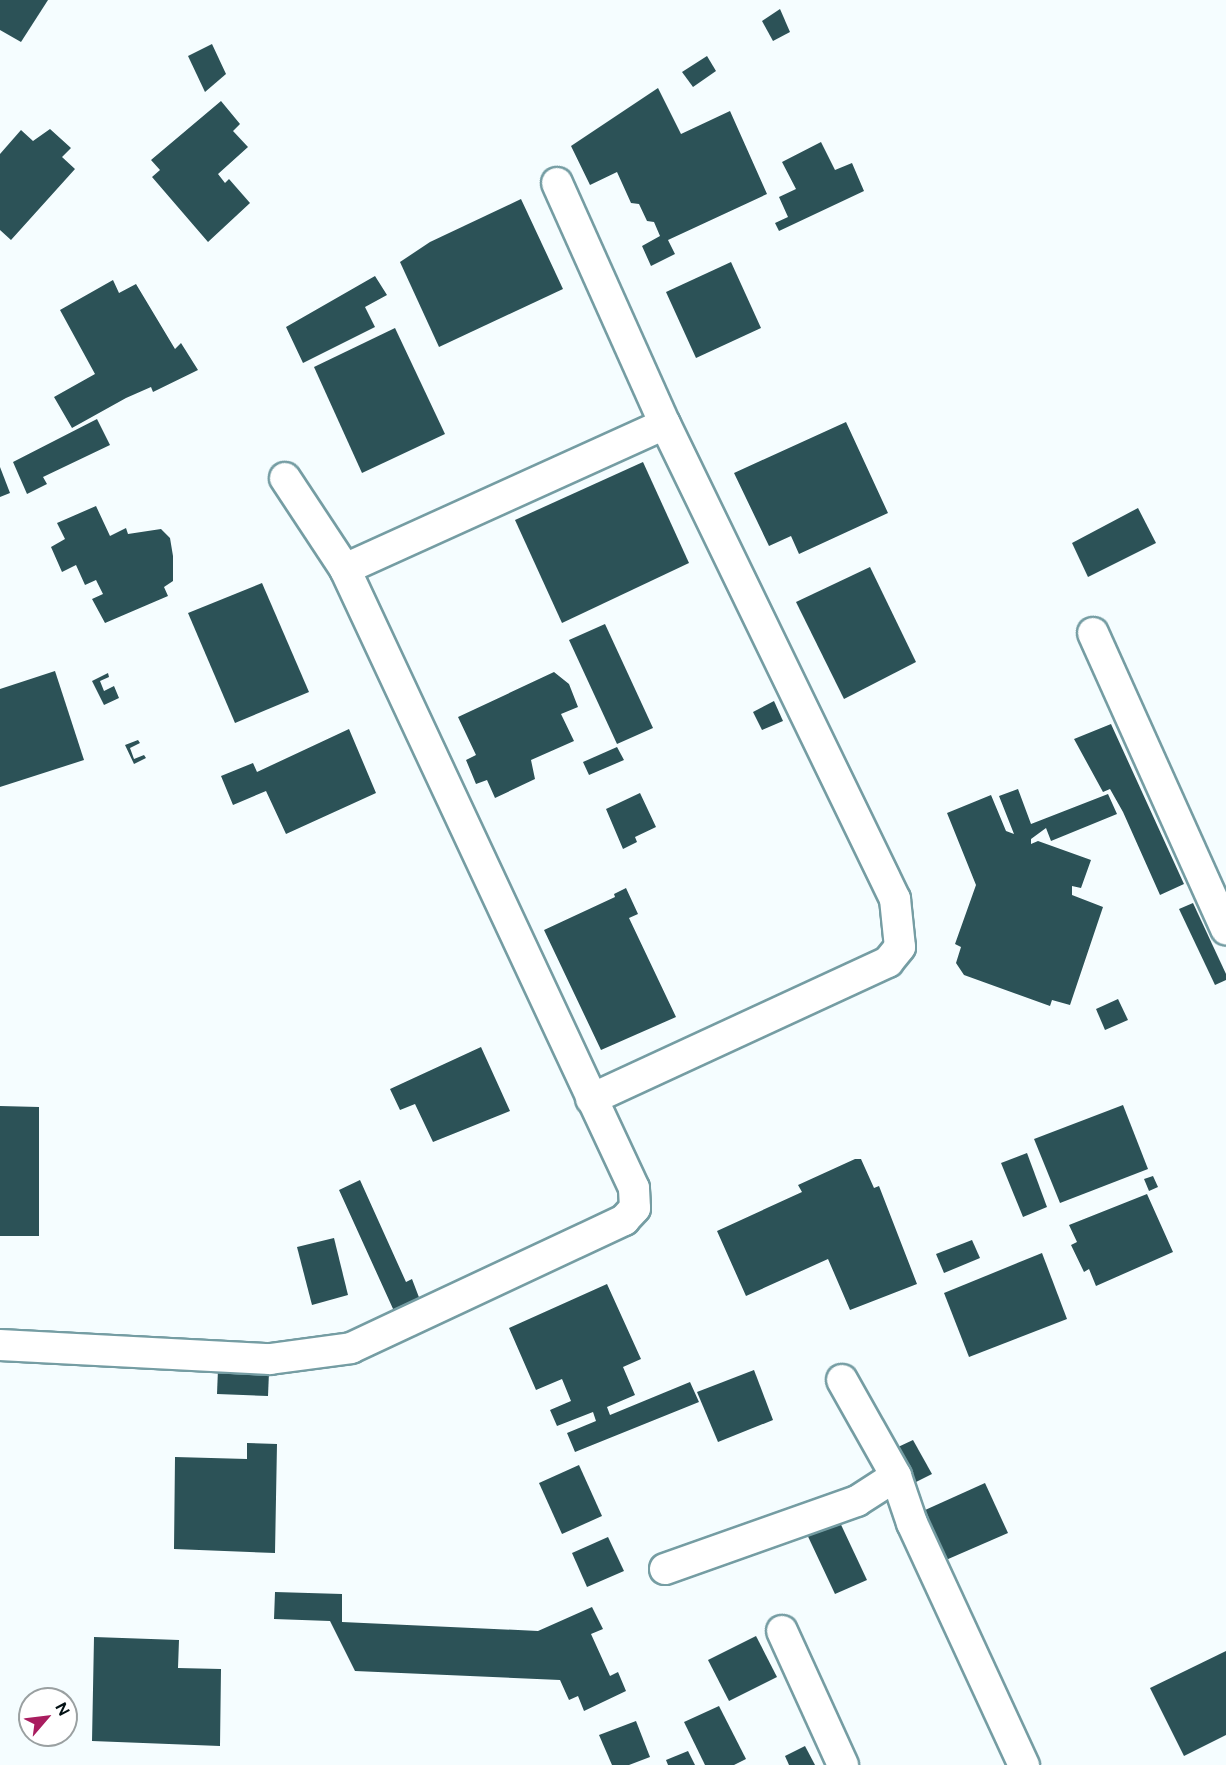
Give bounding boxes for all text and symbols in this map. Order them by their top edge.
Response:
north arrow [18,1687,78,1747]
text: N [51,1699,74,1719]

